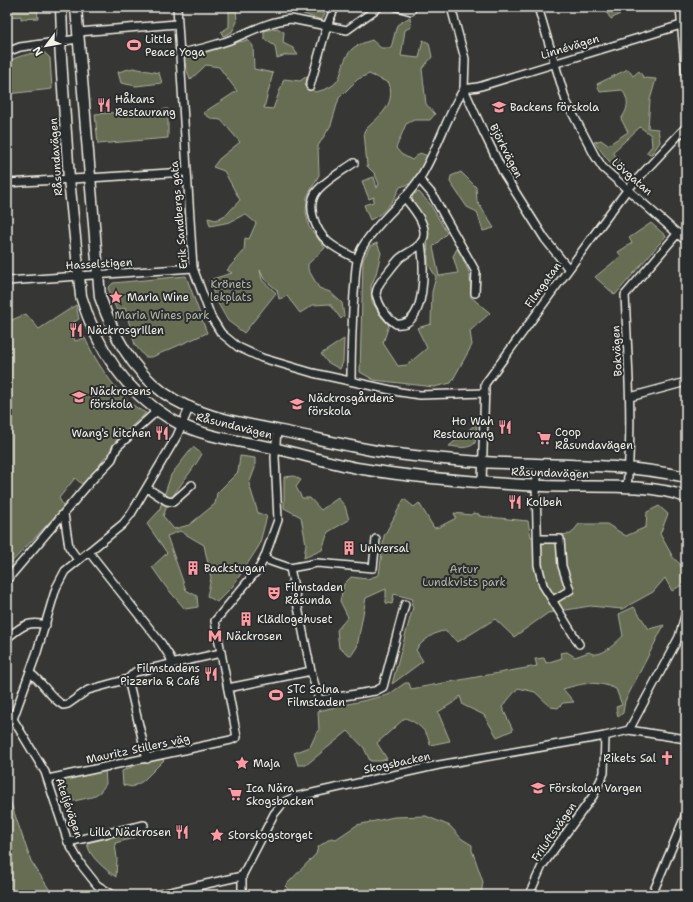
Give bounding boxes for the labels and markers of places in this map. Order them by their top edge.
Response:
place label: Little Peace Yoga [145,32,205,60]
sports icon: Little Peace Yoga [126,37,142,53]
place label: Håkans Restaurang [115,92,176,120]
restaurant icon: Håkans Restaurang [96,97,112,113]
school or university icon: Backens förskola [491,99,507,115]
place label: Backens förskola [510,100,599,115]
place icon: Maria Wine [108,289,124,305]
place label: Maria Wine [127,290,189,305]
restaurant icon: Näckrosgrillen [68,322,84,338]
place label: Näckrosgrillen [87,323,164,338]
place label: Näckrosens förskola [90,384,151,412]
school or university icon: Näckrosens förskola [71,389,87,405]
place label: Näckrosgårdens förskola [308,391,394,419]
school or university icon: Näckrosgårdens förskola [289,396,305,412]
place label: Ho Wah Restaurang [433,414,494,442]
restaurant icon: Ho Wah Restaurang [497,419,513,435]
restaurant icon: Wang's kitchen [154,425,170,441]
place label: Coop Råsundavägen [555,425,633,453]
place label: Wang's kitchen [72,426,151,441]
supermarket icon: Coop Råsundavägen [536,430,552,446]
restaurant icon: Kolbeh [507,494,523,510]
place label: Kolbeh [526,495,562,510]
building icon: Universal [341,540,357,556]
place label: Universal [360,541,410,556]
building icon: Backstugan [185,560,201,576]
place label: Backstugan [204,561,265,576]
place label: Filmstaden Råsunda [285,580,343,608]
theatre icon: Filmstaden Råsunda [266,585,282,601]
building icon: Klädlogehuset [238,611,254,627]
place label: Klädlogehuset [257,612,333,627]
metro station icon: Näckrosen [207,628,223,644]
place label: Näckrosen [226,629,282,644]
place label: Filmstadens Pizzeria & Café [120,661,200,689]
restaurant icon: Filmstadens Pizzeria & Café [203,666,219,682]
place label: STC Solna Filmstaden [287,682,345,710]
sports icon: STC Solna Filmstaden [268,687,284,703]
church icon: Rikets Sal [659,750,675,766]
place label: Rikets Sal [603,751,657,766]
place icon: Maja [234,755,250,771]
place label: Maja [253,756,280,771]
school or university icon: Förskolan Vargen [530,780,546,796]
place label: Ica Nära Skogsbacken [246,781,314,809]
place label: Förskolan Vargen [549,781,642,796]
supermarket icon: Ica Nära Skogsbacken [227,786,243,802]
restaurant icon: Lilla Näckrosen [174,824,190,840]
place label: Lilla Näckrosen [89,825,171,840]
place icon: Storskogstorget [209,827,225,843]
place label: Storskogstorget [228,828,313,843]

